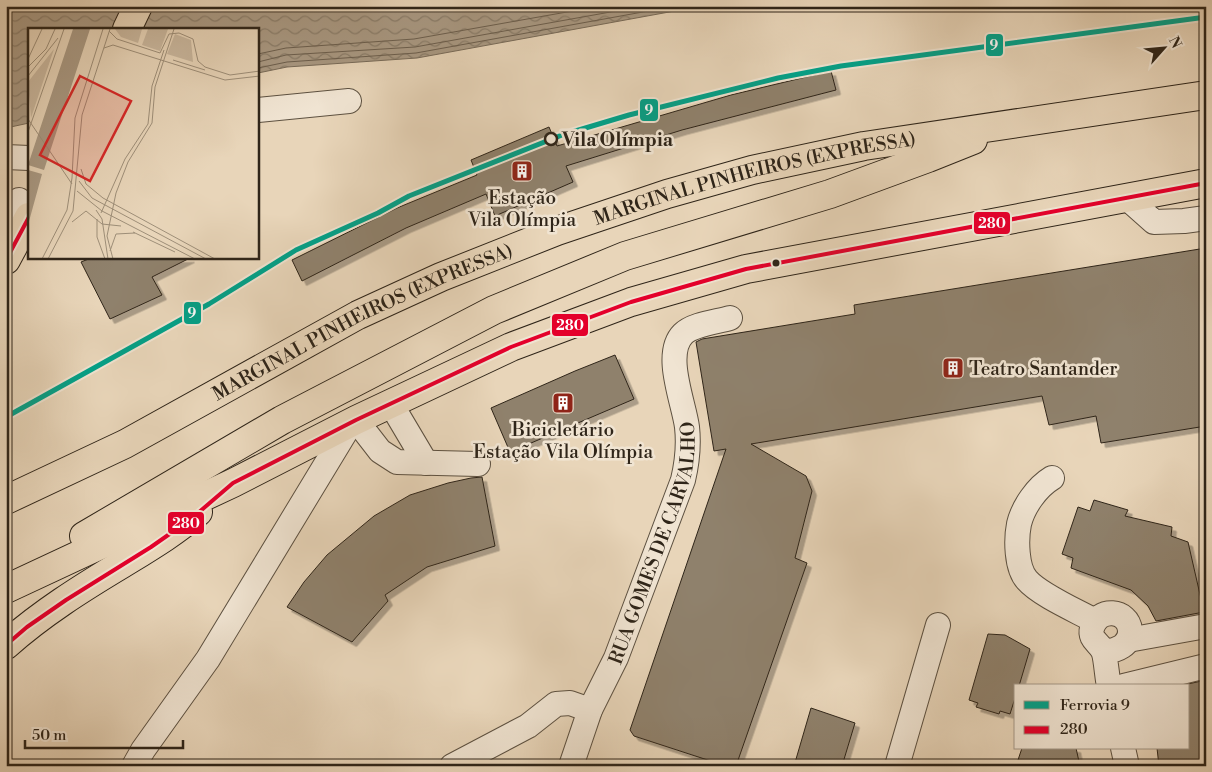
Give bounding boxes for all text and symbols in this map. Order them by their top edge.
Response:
north arrow [1140,22,1190,72]
inset map [28,28,259,259]
line badge: 9 [985,33,1004,57]
text: N [1164,34,1185,52]
text: 9 [990,37,999,55]
line badge: 9 [639,98,659,122]
text: 9 [645,102,654,120]
street label: MARGINAL PINHEIROS (EXPRESSA) [590,127,918,231]
place label: Vila Olímpia [561,128,674,152]
marker: Vila Olímpia [544,132,558,146]
building icon: Estação Vila Olímpia [510,159,534,183]
place label: Estação Vila Olímpia [467,186,576,232]
line badge: 280 [973,211,1011,235]
text: 280 [978,215,1006,233]
street label: MARGINAL PINHEIROS (EXPRESSA) [208,239,516,406]
unlabelled marker [771,258,781,268]
line badge: 9 [183,301,202,325]
text: 9 [188,305,197,323]
line badge: 280 [551,313,589,337]
text: 280 [556,317,584,335]
building icon: Teatro Santander [941,356,965,380]
place label: Teatro Santander [969,357,1118,381]
building icon: Bicicletário Estação Vila Olímpia [551,391,575,415]
place label: Bicicletário Estação Vila Olímpia [473,418,653,464]
street label: RUA GOMES DE CARVALHO [604,420,701,668]
line badge: 280 [167,511,205,535]
text: 280 [172,515,200,533]
legend [1014,684,1190,750]
text: Ferrovia 9 [1060,696,1130,715]
scale bar [25,717,182,749]
text: 280 [1060,720,1088,739]
text: 50 m [32,726,66,745]

